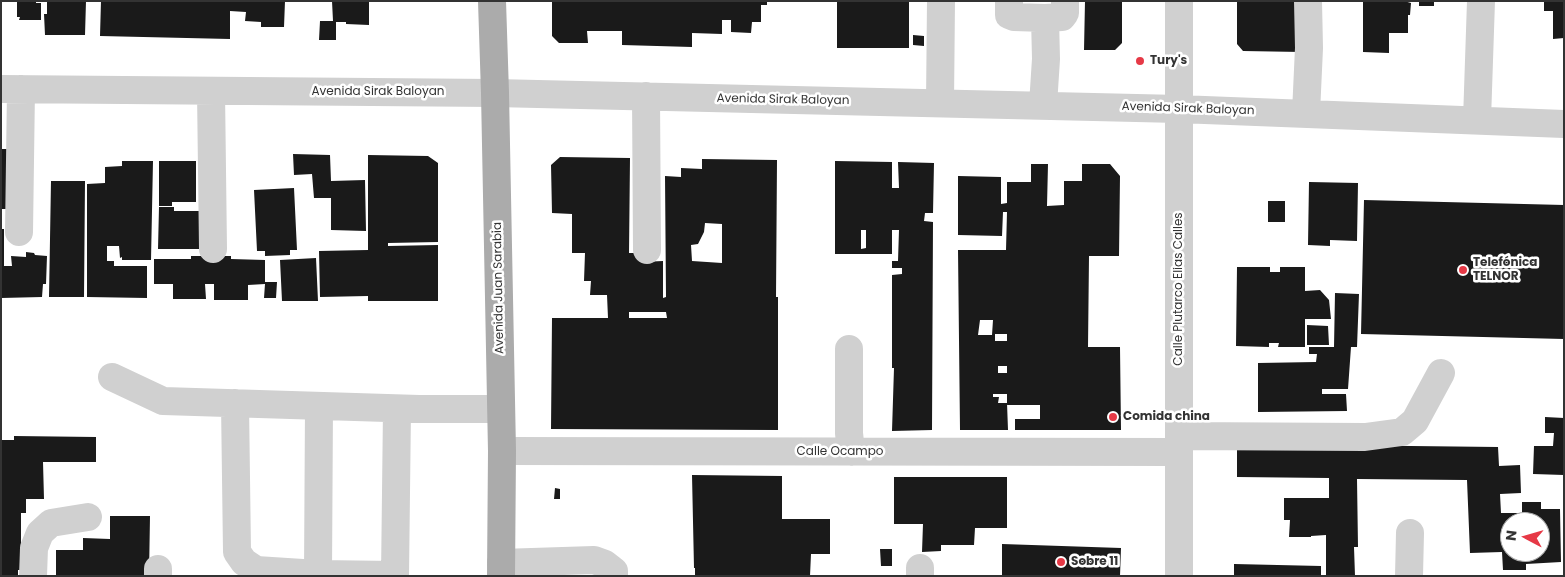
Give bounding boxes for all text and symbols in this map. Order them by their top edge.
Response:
place label: Tury's [1150,54,1187,68]
marker: Tury's [1134,55,1146,67]
street label: Avenida Sirak Baloyan [312,85,444,99]
street label: Avenida Sirak Baloyan [716,92,850,108]
street label: Avenida Sirak Baloyan [1121,99,1255,119]
street label: Calle Plutarco Elias Calles [1172,212,1186,366]
street label: Avenida Juan Sarabia [491,222,507,354]
place label: Telefónica TELNOR [1473,256,1537,284]
marker: Telefónica TELNOR [1457,264,1469,276]
place label: Comida china [1123,410,1210,424]
marker: Comida china [1107,411,1119,423]
street label: Calle Ocampo [797,445,883,459]
north arrow [1500,512,1550,562]
text: N [1501,529,1522,542]
place label: Sobre 11 [1071,555,1118,569]
marker: Sobre 11 [1055,556,1067,568]

